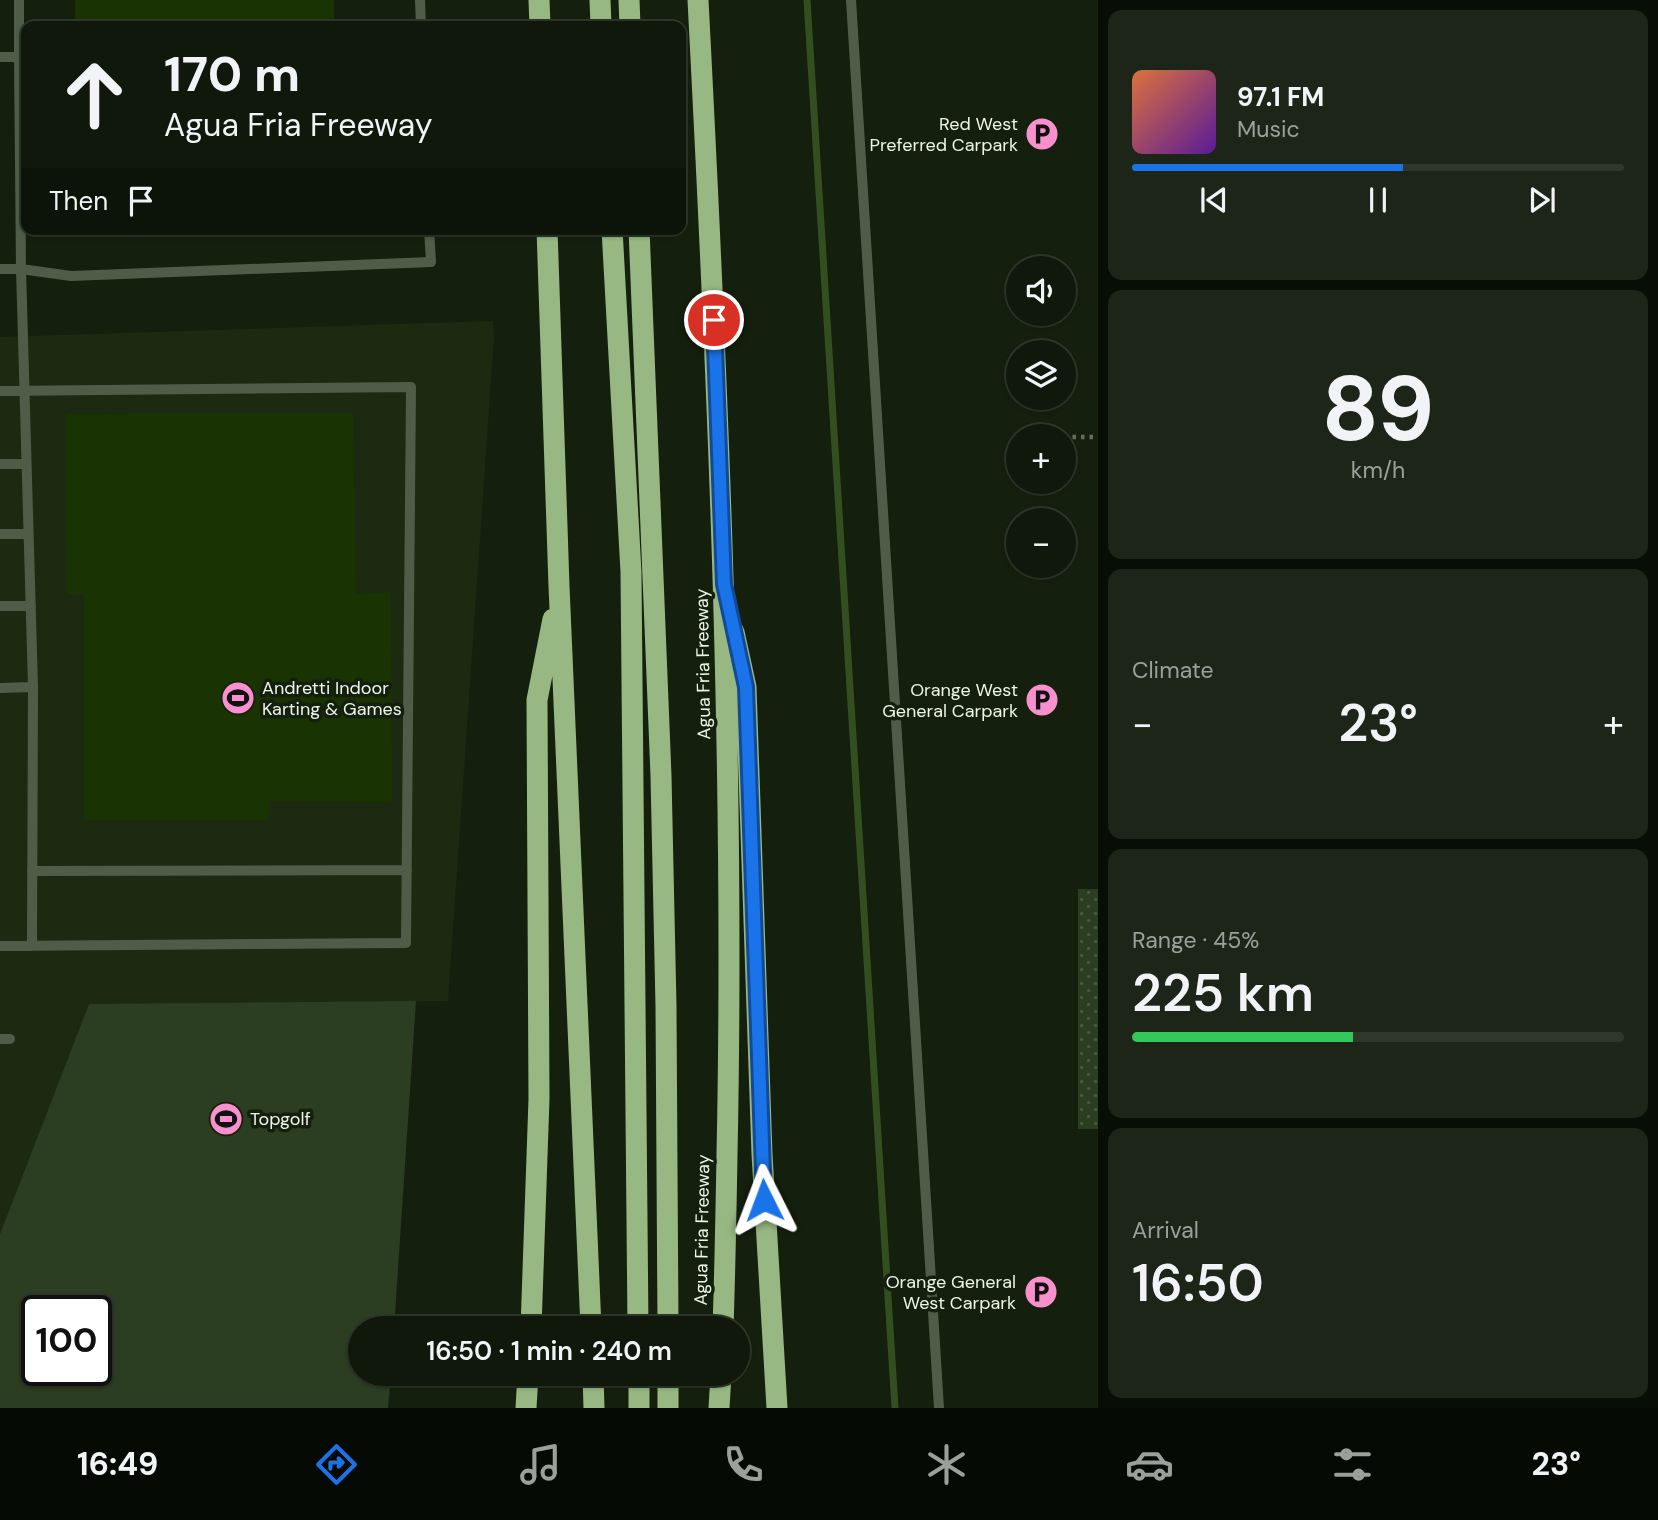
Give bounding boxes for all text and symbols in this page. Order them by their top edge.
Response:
text: 170 m [164,42,300,106]
icon: ahead [49,49,140,140]
text: 97.1 FM [1237,80,1324,114]
text: Agua Fria Freeway [164,104,433,146]
place label: Red West Preferred Carpark [870,112,1018,157]
text: Music [1237,114,1300,144]
parking icon: Red West Preferred Carpark [1023,115,1061,153]
icon: previous [1195,181,1233,219]
icon: pause [1359,181,1397,219]
icon: next [1523,181,1561,219]
icon: arrive [122,182,160,220]
text: Then [49,184,108,218]
map controls [1006,256,1076,578]
button: sound [1006,256,1076,326]
pin [684,290,744,350]
icon: arrive [695,301,733,339]
button: layers [1006,340,1076,410]
text: 89 [1321,350,1435,468]
button: + [1006,424,1076,494]
text: km/h [1351,455,1405,485]
button: − [1006,508,1076,578]
street label: Agua Fria Freeway [690,588,716,740]
text: Climate [1132,655,1214,685]
place label: Andretti Indoor Karting & Games [262,676,402,721]
place label: Orange West General Carpark [882,678,1018,723]
sports icon: Andretti Indoor Karting & Games [219,679,257,717]
parking icon: Orange West General Carpark [1023,681,1061,719]
text: 23° [1338,689,1418,757]
text: − [1132,699,1153,749]
text: + [1603,699,1624,749]
text: Range · 45% [1132,925,1259,955]
text: 225 km [1132,959,1314,1027]
sports icon: Topgolf [207,1100,245,1138]
place label: Topgolf [250,1107,311,1131]
street label: Agua Fria Freeway [689,1154,715,1306]
position arrow [727,1163,801,1237]
text: Arrival [1132,1215,1199,1245]
text: 16:50 [1132,1249,1264,1317]
place label: Orange General West Carpark [886,1270,1016,1315]
parking icon: Orange General West Carpark [1022,1273,1060,1311]
speed limit sign: 100 [21,1295,112,1386]
text: 16:50 · 1 min · 240 m [426,1334,672,1368]
icon: directions [312,1440,361,1489]
icon: music [516,1440,565,1489]
icon: phone [719,1440,768,1489]
icon: climate [922,1440,971,1489]
icon: car [1125,1440,1174,1489]
icon: filters [1328,1440,1377,1489]
text: 16:49 [77,1443,158,1485]
text: 23° [1531,1443,1581,1485]

